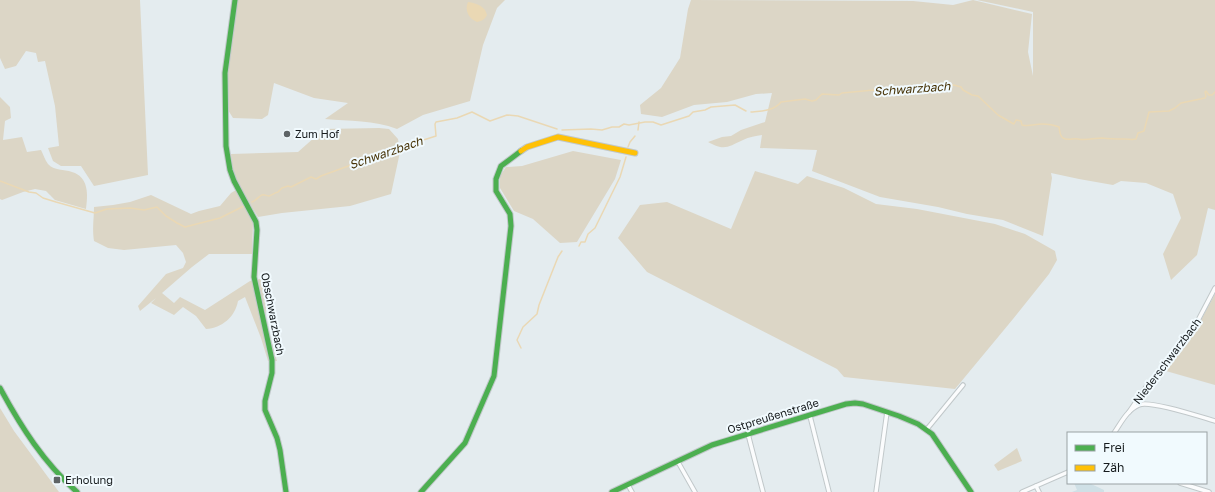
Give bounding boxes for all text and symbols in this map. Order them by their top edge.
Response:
water label: Schwarzbach [873,78,951,99]
place label: Zum Hof [295,127,339,140]
marker: Zum Hof [282,129,292,139]
water label: Schwarzbach [347,133,425,172]
street label: Obschwarzbach [259,271,288,356]
street label: Niederschwarzbach [1130,315,1203,406]
street label: Ostpreußenstraße [725,395,820,436]
legend [1067,432,1207,484]
text: Frei [1103,440,1125,455]
text: Zäh [1103,460,1124,475]
place label: Erholung [65,473,113,486]
marker: Erholung [52,475,62,485]

